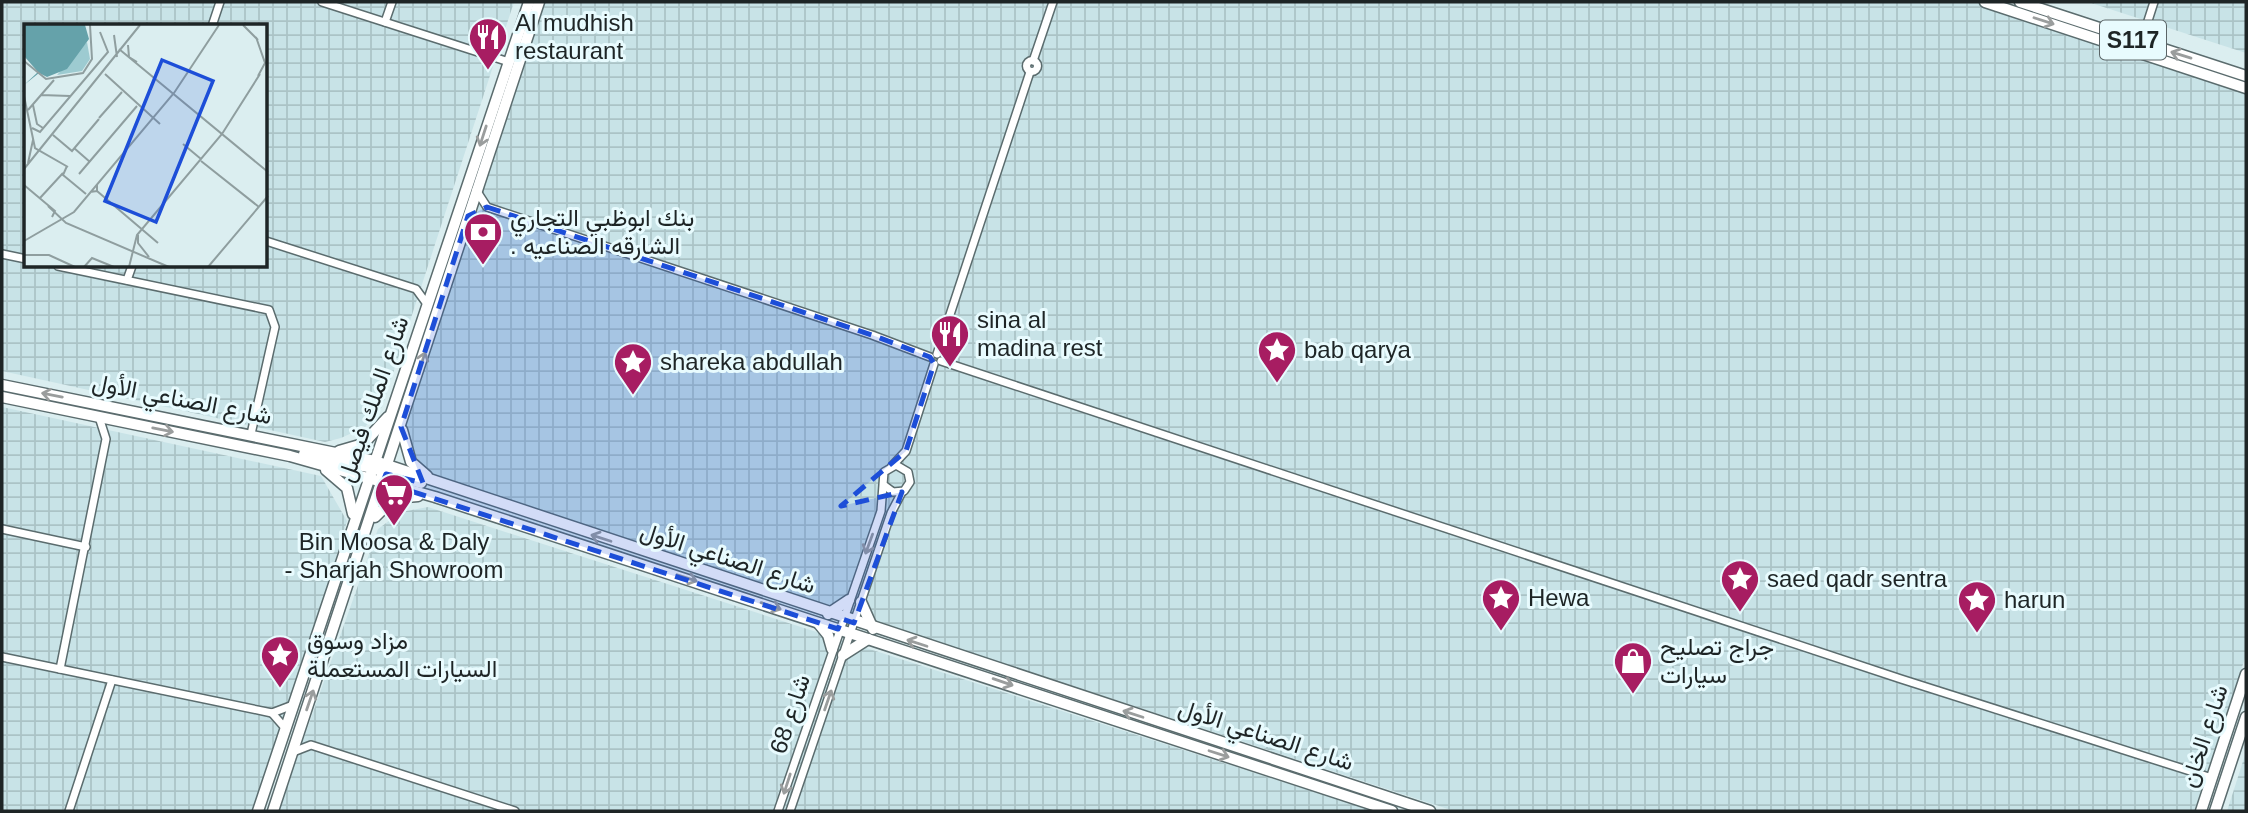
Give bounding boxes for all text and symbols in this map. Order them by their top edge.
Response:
place label: Al mudhish restaurant [515,9,634,64]
restaurant icon: Al mudhish restaurant [467,16,509,71]
one-way arrow [2032,16,2054,28]
road number: S117 [2100,20,2166,60]
inset map [24,24,268,268]
one-way arrow [2171,48,2193,60]
one-way arrow [476,124,488,146]
place label: بنك ابوظبي التجاري . الشارقه الصناعيه [510,204,694,261]
bank icon: بنك ابوظبي التجاري . الشارقه الصناعيه [462,211,504,266]
place label: sina al madina rest [977,306,1103,361]
street label: شارع الملك فيصل [331,312,416,486]
restaurant icon: sina al madina rest [929,313,971,368]
place icon: bab qarya [1256,329,1298,384]
place label: bab qarya [1304,336,1411,363]
place icon: shareka abdullah [612,341,654,396]
place label: shareka abdullah [660,348,843,375]
one-way arrow [416,351,429,373]
street label: شارع الصناعي الأول [89,368,274,435]
one-way arrow [41,387,64,401]
one-way arrow [151,424,174,438]
supermarket icon: Bin Moosa & Daly - Sharjah Showroom [373,472,415,527]
street label: شارع الصناعي الأول [635,517,819,604]
place label: Bin Moosa & Daly - Sharjah Showroom [285,528,503,583]
one-way arrow [590,531,612,543]
one-way arrow [862,532,874,554]
place icon: saed qadr sentra [1719,558,1761,613]
place label: saed qadr sentra [1767,565,1948,592]
one-way arrow [675,573,697,585]
place icon: Hewa [1480,577,1522,632]
place icon: harun [1956,579,1998,634]
place label: Hewa [1528,584,1590,611]
place label: harun [2004,586,2065,613]
one-way arrow [760,601,782,613]
place label: مزاد وسوق السيارات المستعملة [307,627,497,684]
place label: جراج تصليح سيارات [1660,633,1774,690]
place icon: مزاد وسوق السيارات المستعملة [259,634,301,689]
one-way arrow [906,636,928,648]
shop icon: جراج تصليح سيارات [1612,640,1654,695]
street label: شارع 68 [764,671,818,758]
one-way arrow [992,677,1014,690]
street label: شارع الخان [2174,681,2236,791]
one-way arrow [304,689,317,711]
one-way arrow [822,690,835,712]
street label: شارع الصناعي الأول [1173,694,1357,781]
one-way arrow [1122,706,1144,719]
one-way arrow [1208,749,1230,761]
one-way arrow [780,772,792,794]

